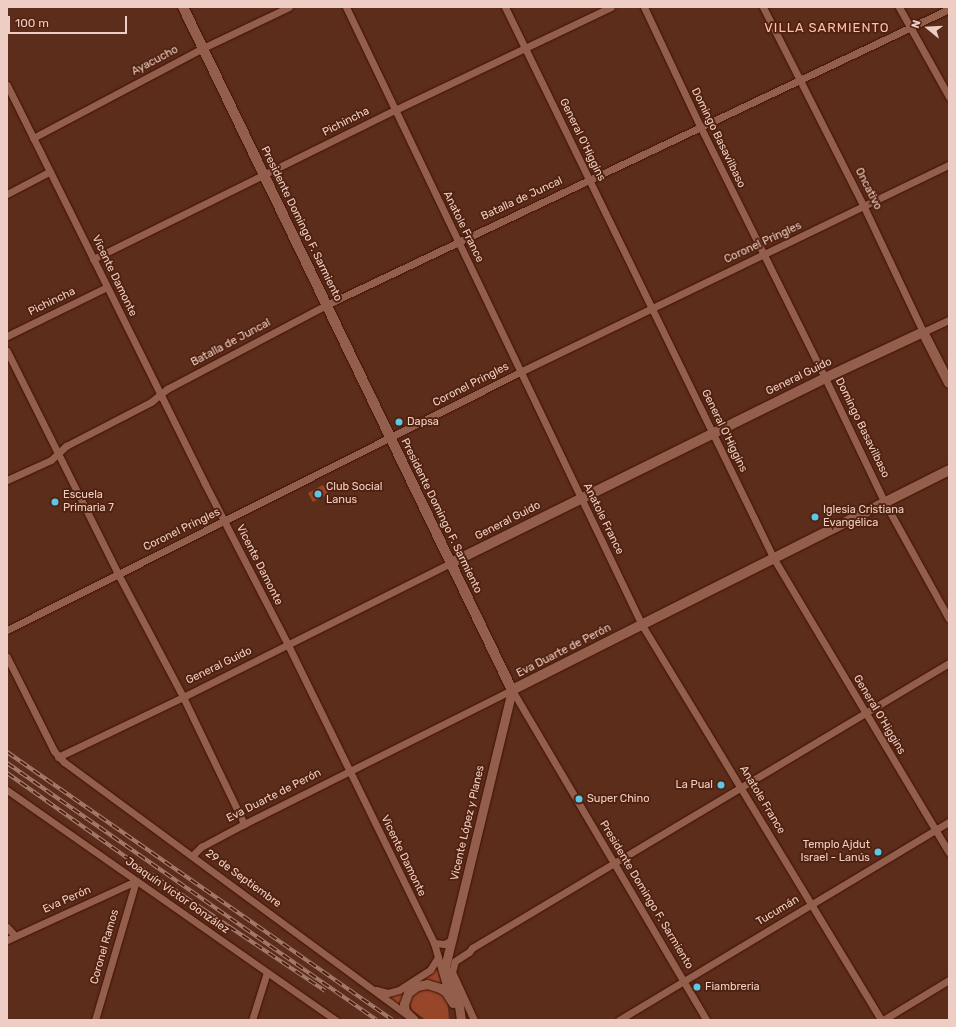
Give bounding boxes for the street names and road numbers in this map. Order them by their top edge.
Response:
street label: Ayacucho [130,43,180,79]
street label: Domingo Basavilbaso [688,86,748,190]
street label: General O'Higgins [556,96,608,184]
street label: Pichincha [320,105,372,139]
street label: Presidente Domingo F. Sarmiento [258,144,344,304]
street label: Oncativo [852,166,884,212]
street label: Batalla de Juncal [479,174,565,224]
street label: Anatole France [440,189,486,265]
street label: Coronel Pringles [722,219,804,267]
street label: Vicente Damonte [89,233,139,319]
street label: Pichincha [26,285,78,319]
street label: Batalla de Juncal [189,316,273,370]
street label: General Guido [764,355,834,399]
street label: Coronel Pringles [431,360,511,410]
street label: Domingo Basavilbaso [832,376,892,480]
street label: General O'Higgins [698,387,750,475]
street label: Presidente Domingo F. Sarmiento [398,436,484,596]
street label: Anatole France [580,481,626,557]
street label: General Guido [473,499,543,543]
street label: Coronel Pringles [141,506,223,554]
street label: Vicente Damonte [233,523,285,607]
street label: Eva Duarte de Perón [515,621,613,681]
street label: General Guido [184,644,254,688]
street label: General O'Higgins [850,673,908,757]
street label: Anatole France [736,763,788,837]
street label: Vicente López y Planes [448,764,488,882]
street label: Eva Duarte de Perón [225,766,323,826]
street label: Vicente Damonte [378,813,428,899]
street label: Presidente Domingo F. Sarmiento [596,818,696,972]
street label: 29 de Septiembre [203,847,283,911]
street label: Joaquín Víctor González [122,855,232,937]
street label: Eva Perón [41,884,93,916]
street label: Tucumán [754,893,802,929]
street label: Coronel Ramos [88,908,122,986]

